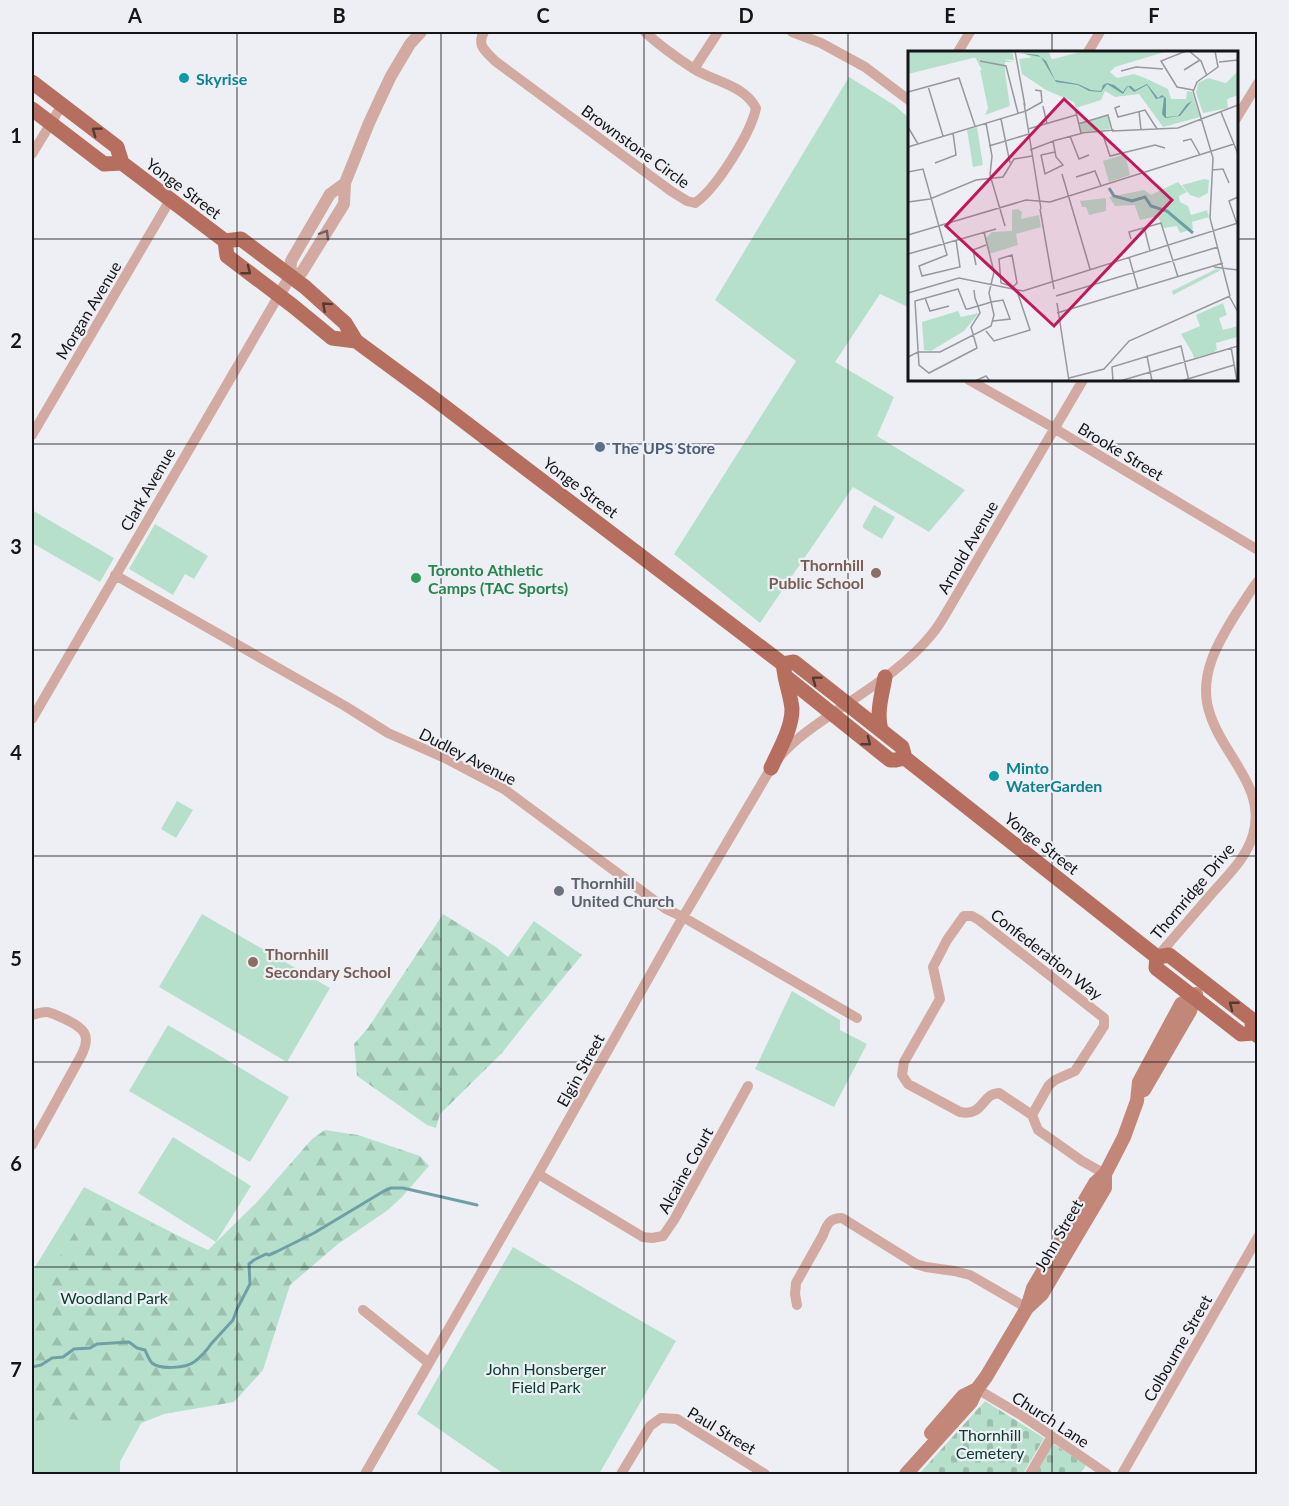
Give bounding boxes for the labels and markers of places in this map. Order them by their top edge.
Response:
place label: Skyrise [196,69,248,88]
marker: Skyrise [177,71,191,85]
place label: The UPS Store [612,438,716,457]
marker: The UPS Store [593,440,607,454]
place label: Thornhill Public School [769,555,864,592]
place label: Toronto Athletic Camps (TAC Sports) [428,560,568,597]
marker: Thornhill Public School [869,566,883,580]
marker: Toronto Athletic Camps (TAC Sports) [409,571,423,585]
place label: Minto WaterGarden [1006,758,1102,795]
marker: Minto WaterGarden [987,769,1001,783]
place label: Thornhill United Church [571,873,674,910]
marker: Thornhill United Church [552,884,566,898]
place label: Thornhill Secondary School [265,944,391,981]
marker: Thornhill Secondary School [246,955,260,969]

